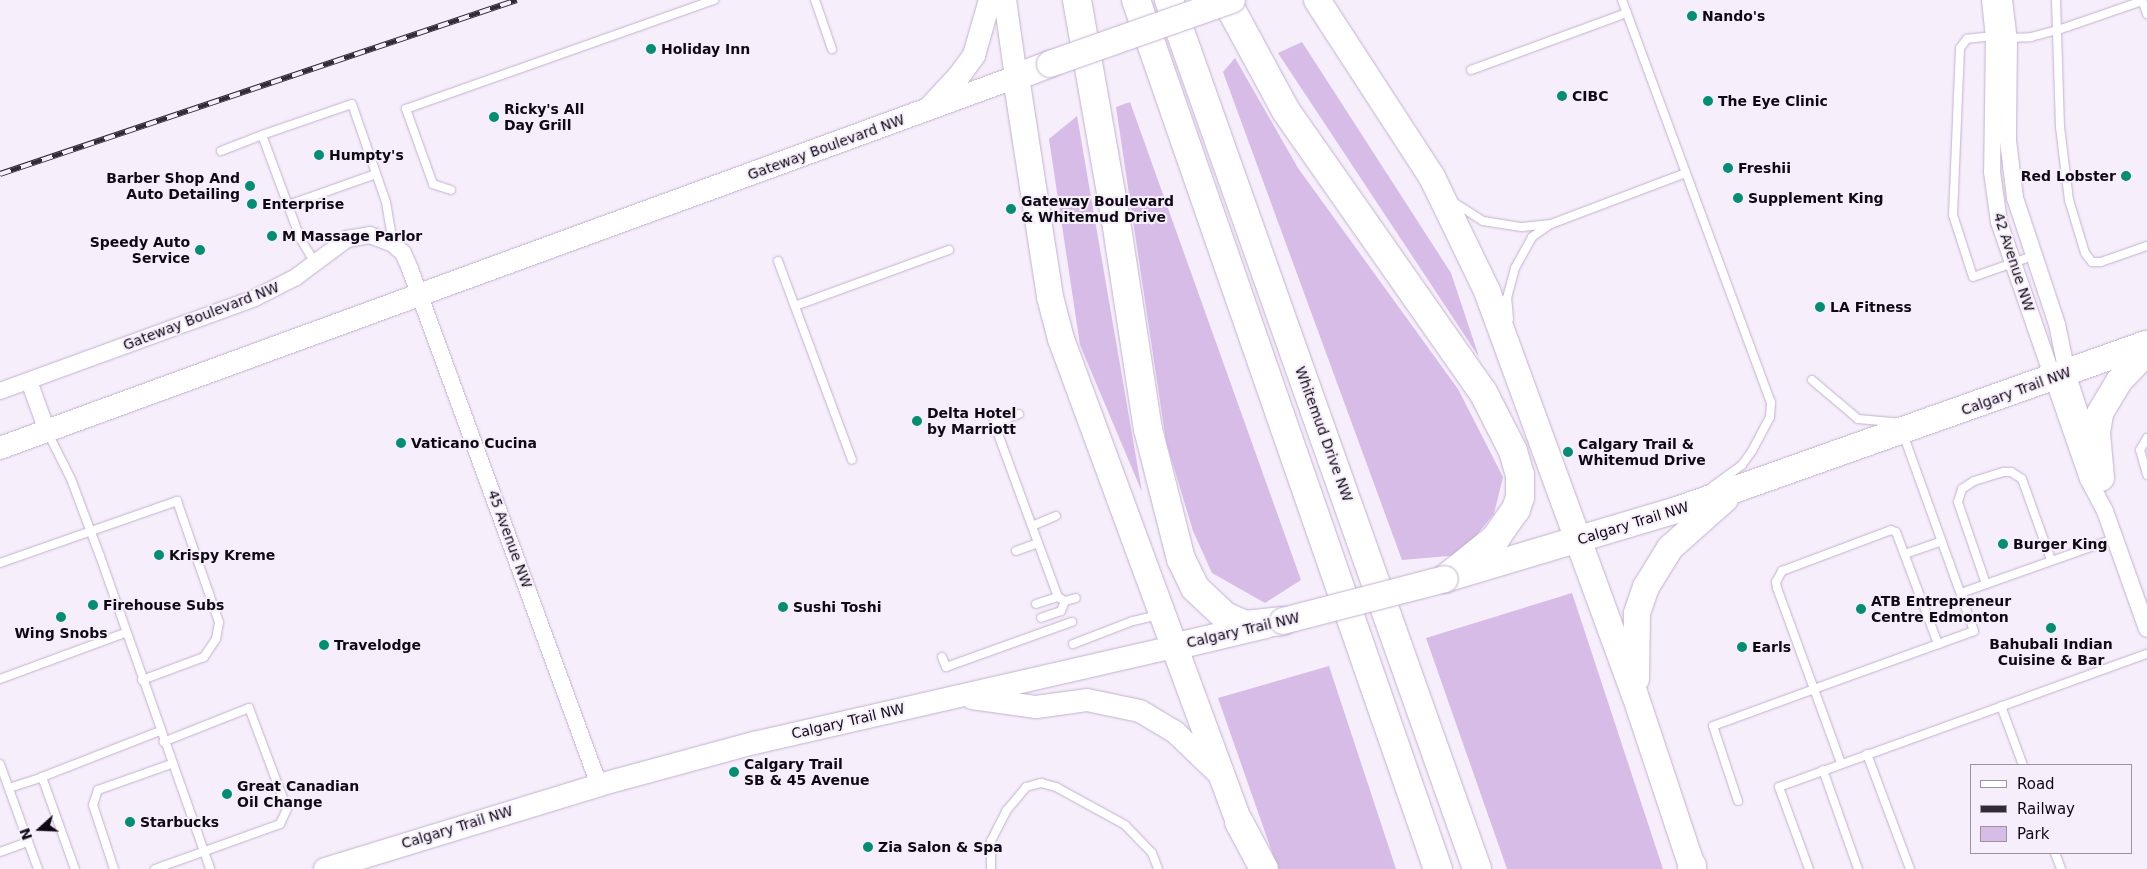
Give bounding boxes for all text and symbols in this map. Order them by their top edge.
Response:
place label: Nando's [1702,8,1765,24]
marker: Nando's [1686,10,1698,22]
place label: Holiday Inn [661,41,750,57]
marker: Holiday Inn [645,43,657,55]
place label: CIBC [1572,88,1608,104]
marker: CIBC [1556,90,1568,102]
place label: The Eye Clinic [1718,93,1828,109]
marker: The Eye Clinic [1702,95,1714,107]
place label: Ricky's All Day Grill [504,101,584,134]
marker: Ricky's All Day Grill [488,111,500,123]
street label: Gateway Boulevard NW [745,111,907,183]
place label: Humpty's [329,147,404,163]
marker: Humpty's [313,149,325,161]
place label: Freshii [1738,160,1791,176]
marker: Freshii [1722,162,1734,174]
place label: Red Lobster [2021,168,2116,184]
place label: Barber Shop And Auto Detailing [106,170,240,202]
marker: Red Lobster [2120,170,2132,182]
marker: Barber Shop And Auto Detailing [244,180,256,192]
place label: Supplement King [1748,190,1884,206]
marker: Supplement King [1732,192,1744,204]
place label: Gateway Boulevard & Whitemud Drive [1021,193,1174,226]
place label: Enterprise [262,196,344,212]
marker: Enterprise [246,198,258,210]
marker: Gateway Boulevard & Whitemud Drive [1005,203,1017,215]
street label: 42 Avenue NW [1990,210,2038,314]
place label: M Massage Parlor [282,228,422,244]
marker: M Massage Parlor [266,230,278,242]
place label: Speedy Auto Service [90,234,190,266]
marker: Speedy Auto Service [194,244,206,256]
street label: Gateway Boulevard NW [121,278,281,354]
place label: LA Fitness [1830,299,1912,315]
marker: LA Fitness [1814,301,1826,313]
street label: Calgary Trail NW [1959,363,2073,419]
street label: Whitemud Drive NW [1292,364,1356,504]
place label: Delta Hotel by Marriott [927,405,1016,438]
marker: Delta Hotel by Marriott [911,415,923,427]
place label: Vaticano Cucina [411,435,537,451]
place label: Calgary Trail & Whitemud Drive [1578,436,1706,468]
marker: Vaticano Cucina [395,437,407,449]
marker: Calgary Trail & Whitemud Drive [1562,446,1574,458]
street label: 45 Avenue NW [484,488,536,590]
street label: Calgary Trail NW [1575,498,1691,548]
place label: Burger King [2013,536,2107,552]
marker: Burger King [1997,538,2009,550]
place label: Krispy Kreme [169,547,275,563]
marker: Krispy Kreme [153,549,165,561]
place label: ATB Entrepreneur Centre Edmonton [1871,593,2011,626]
place label: Firehouse Subs [103,597,224,613]
marker: Firehouse Subs [87,599,99,611]
place label: Sushi Toshi [793,599,881,615]
marker: Sushi Toshi [777,601,789,613]
marker: ATB Entrepreneur Centre Edmonton [1855,603,1867,615]
street label: Calgary Trail NW [1185,609,1301,651]
marker: Wing Snobs [55,611,67,623]
marker: Bahubali Indian Cuisine & Bar [2045,622,2057,634]
place label: Wing Snobs [14,625,108,641]
place label: Bahubali Indian Cuisine & Bar [1989,636,2113,669]
place label: Travelodge [334,637,421,653]
marker: Travelodge [318,639,330,651]
place label: Earls [1752,639,1791,655]
marker: Earls [1736,641,1748,653]
street label: Calgary Trail NW [790,700,906,742]
place label: Calgary Trail SB & 45 Avenue [744,756,869,789]
legend [1970,764,2132,854]
marker: Calgary Trail SB & 45 Avenue [728,766,740,778]
text: Road [2017,775,2055,793]
place label: Great Canadian Oil Change [237,778,359,810]
marker: Great Canadian Oil Change [221,788,233,800]
text: Railway [2017,800,2075,818]
street label: Calgary Trail NW [399,802,515,852]
north arrow [15,804,65,854]
place label: Starbucks [140,814,219,830]
marker: Starbucks [124,816,136,828]
text: Park [2017,825,2049,843]
text: N [16,826,35,842]
place label: Zia Salon & Spa [878,839,1003,855]
marker: Zia Salon & Spa [862,841,874,853]

